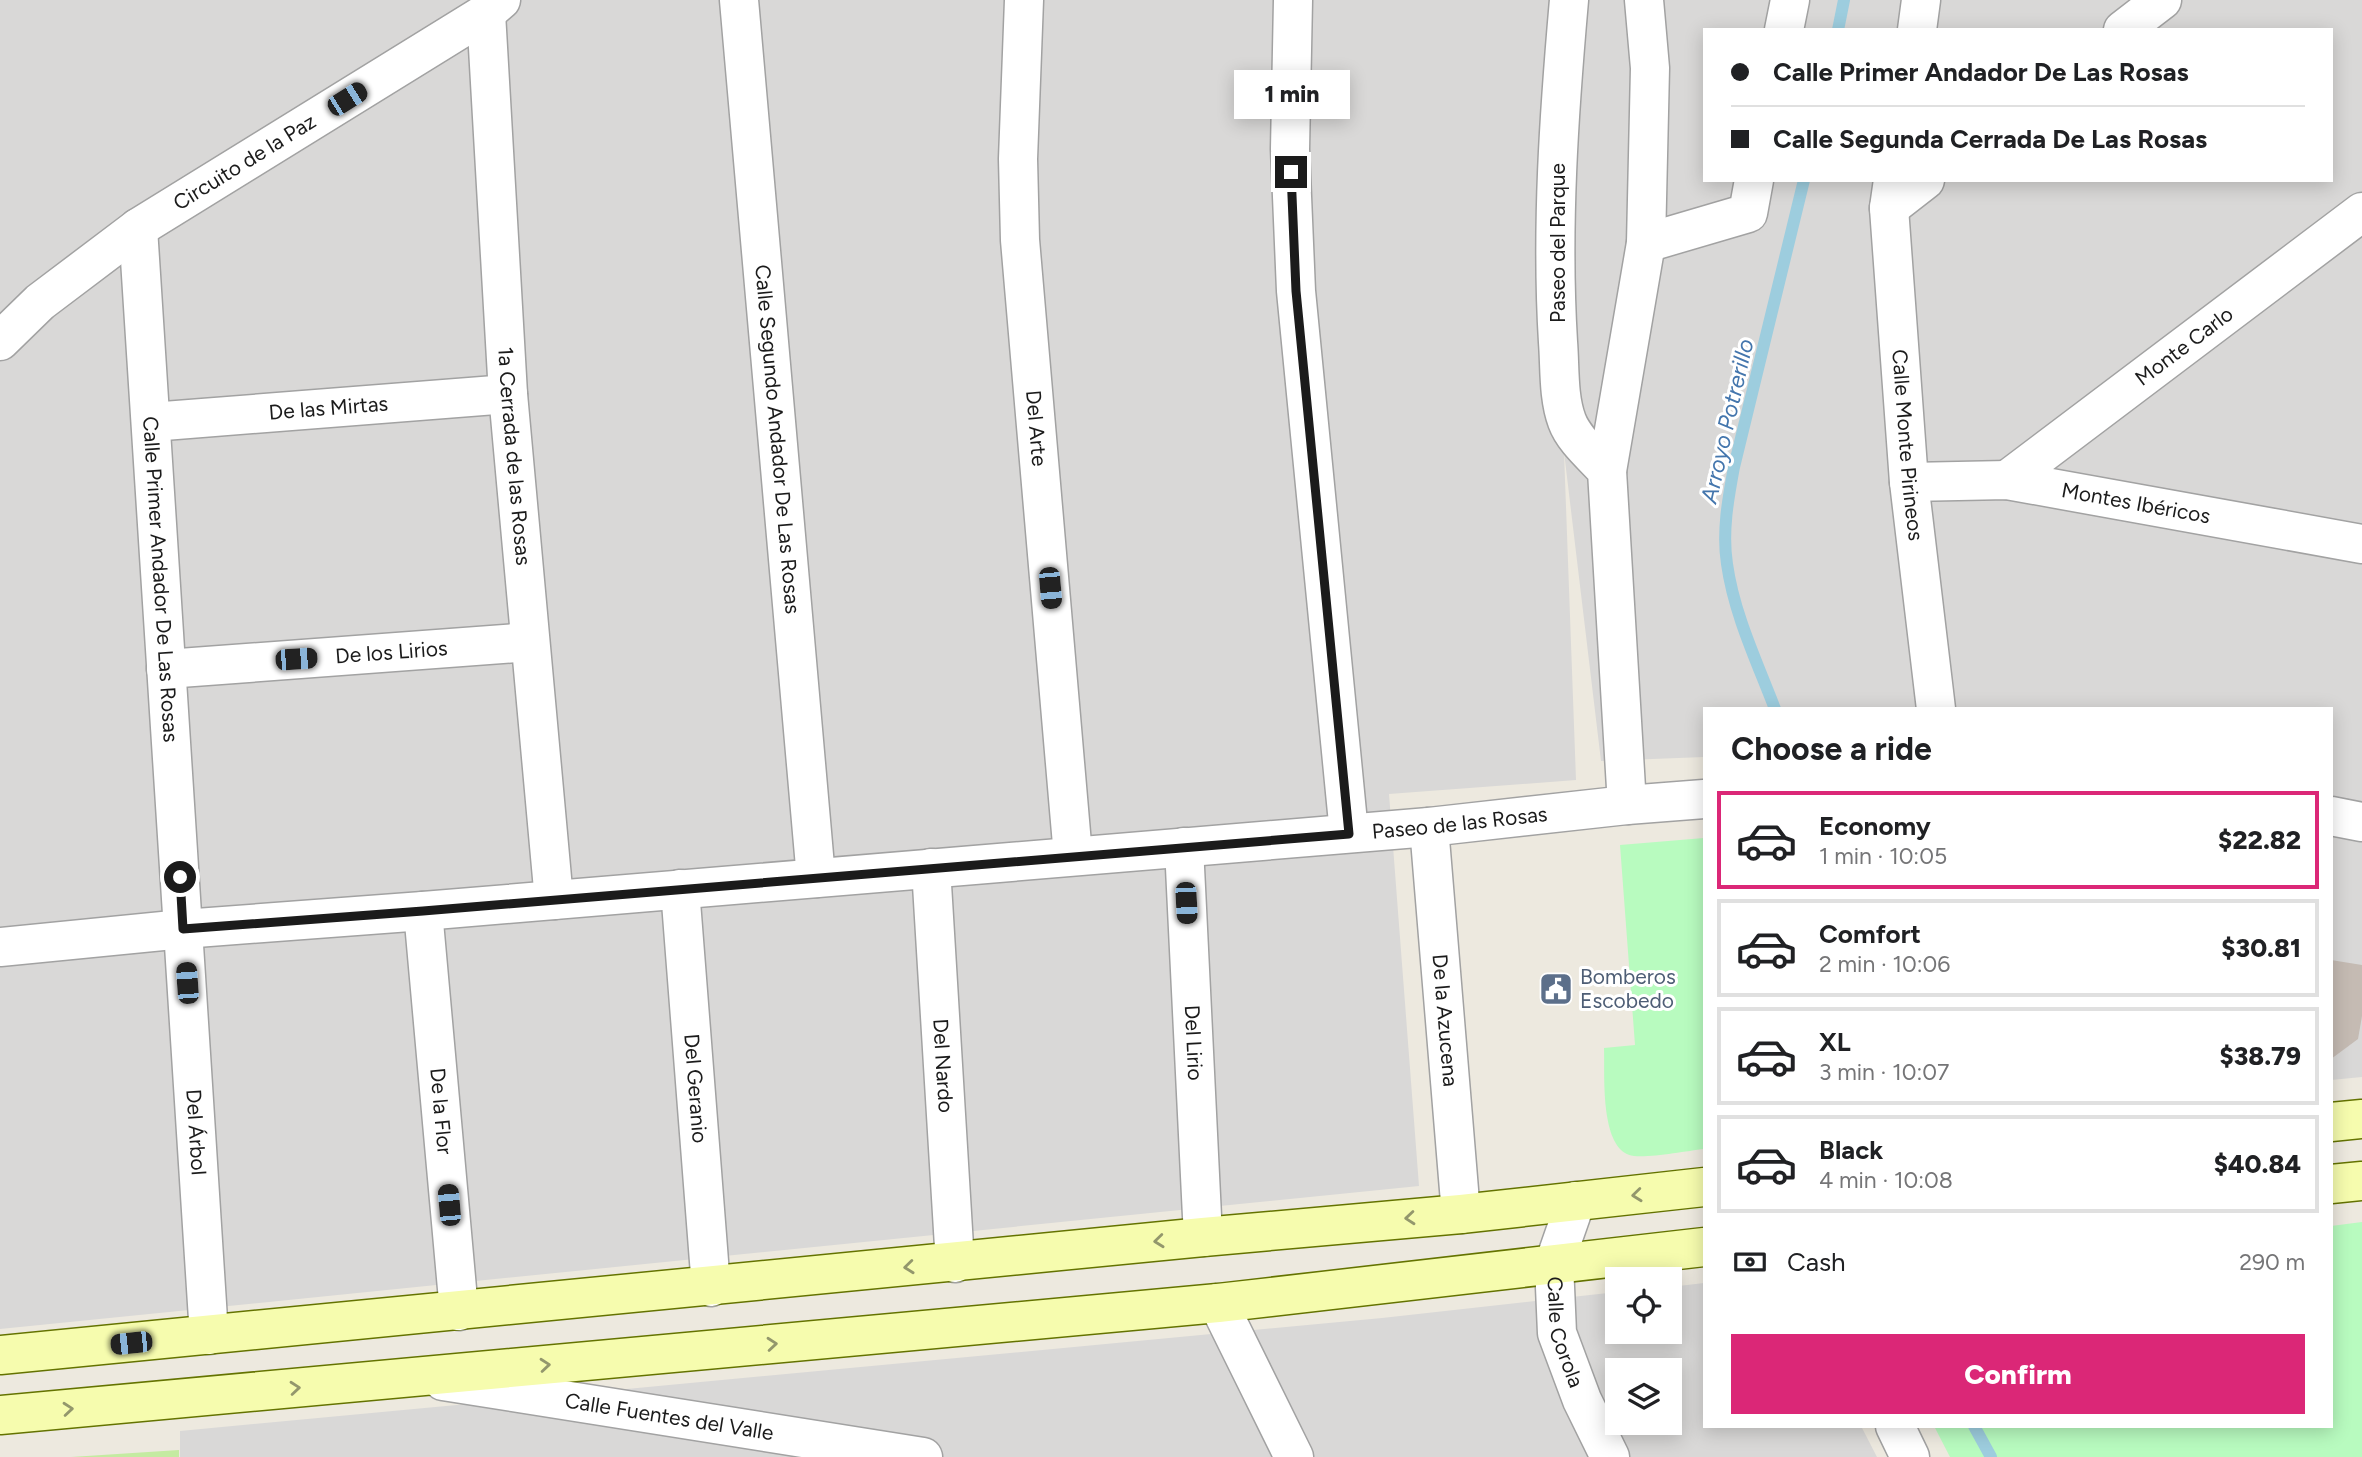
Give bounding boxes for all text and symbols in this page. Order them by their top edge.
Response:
text: Calle Primer Andador De Las Rosas [1773,56,2189,88]
callout: 1 min [1233,71,1349,120]
car [324,79,371,119]
text: 1 min [1265,80,1319,108]
street label: Circuito de la Paz [169,108,320,215]
text: Calle Segunda Cerrada De Las Rosas [1773,123,2207,155]
route end [1275,156,1307,188]
street label: Paseo del Parque [1545,163,1570,323]
street label: Calle Segundo Andador De Las Rosas [750,263,806,615]
street label: Monte Carlo [2130,301,2238,391]
water label: Arroyo Potrerillo [1694,336,1760,507]
street label: 1a Cerrada de las Rosas [493,346,537,566]
street label: Calle Monte Pirineos [1887,348,1929,542]
street label: Del Arte [1021,389,1052,467]
street label: De las Mirtas [268,390,389,425]
street label: Calle Primer Andador De Las Rosas [138,415,184,743]
street label: Montes Ibéricos [2060,477,2212,528]
car [1038,566,1063,610]
street label: De los Lirios [334,635,448,668]
car [275,647,318,671]
text: Choose a ride [1731,730,1932,768]
street label: Paseo de las Rosas [1371,801,1549,844]
icon: car [1735,809,1798,872]
text: Economy [1819,810,1931,842]
text: $22.82 [2218,824,2301,856]
text: 1 min · 10:05 [1819,842,1947,870]
route start [164,861,196,893]
car [1175,881,1198,925]
icon: car [1735,917,1798,980]
text: Comfort [1819,918,1921,950]
text: $30.81 [2221,932,2301,964]
text: 2 min · 10:06 [1819,950,1950,978]
street label: De la Azucena [1428,953,1463,1088]
car [176,961,199,1005]
place label: Bomberos Escobedo [1580,964,1676,1013]
public building icon: Bomberos Escobedo [1537,970,1575,1008]
street label: Del Lirio [1180,1004,1208,1081]
street label: Del Nardo [928,1018,959,1113]
icon: car [1735,1025,1798,1088]
text: XL [1819,1026,1851,1058]
street label: Del Geranio [679,1033,713,1144]
text: $38.79 [2219,1040,2301,1072]
text: 3 min · 10:07 [1819,1058,1949,1086]
street label: De la Flor [425,1067,458,1156]
street label: Del Árbol [181,1088,212,1176]
icon: car [1735,1133,1798,1196]
text: Black [1819,1134,1883,1166]
text: $40.84 [2214,1148,2301,1180]
text: 4 min · 10:08 [1819,1166,1953,1194]
car [437,1183,462,1227]
one-way arrow [1631,1187,1642,1202]
one-way arrow [1405,1210,1416,1225]
one-way arrow [1154,1234,1165,1249]
icon: cash [1731,1243,1769,1281]
text: Cash [1787,1246,1846,1278]
text: 290 m [2239,1248,2305,1276]
one-way arrow [903,1259,914,1274]
map controls [1605,1267,1682,1435]
button: locate [1605,1267,1682,1344]
street label: Calle Corola [1543,1276,1589,1391]
car [110,1330,153,1356]
button: Confirm [1731,1334,2305,1414]
one-way arrow [767,1337,778,1352]
one-way arrow [540,1358,551,1373]
button: layers [1605,1358,1682,1435]
one-way arrow [289,1381,300,1396]
street label: Calle Fuentes del Valle [563,1387,775,1445]
one-way arrow [62,1401,74,1416]

